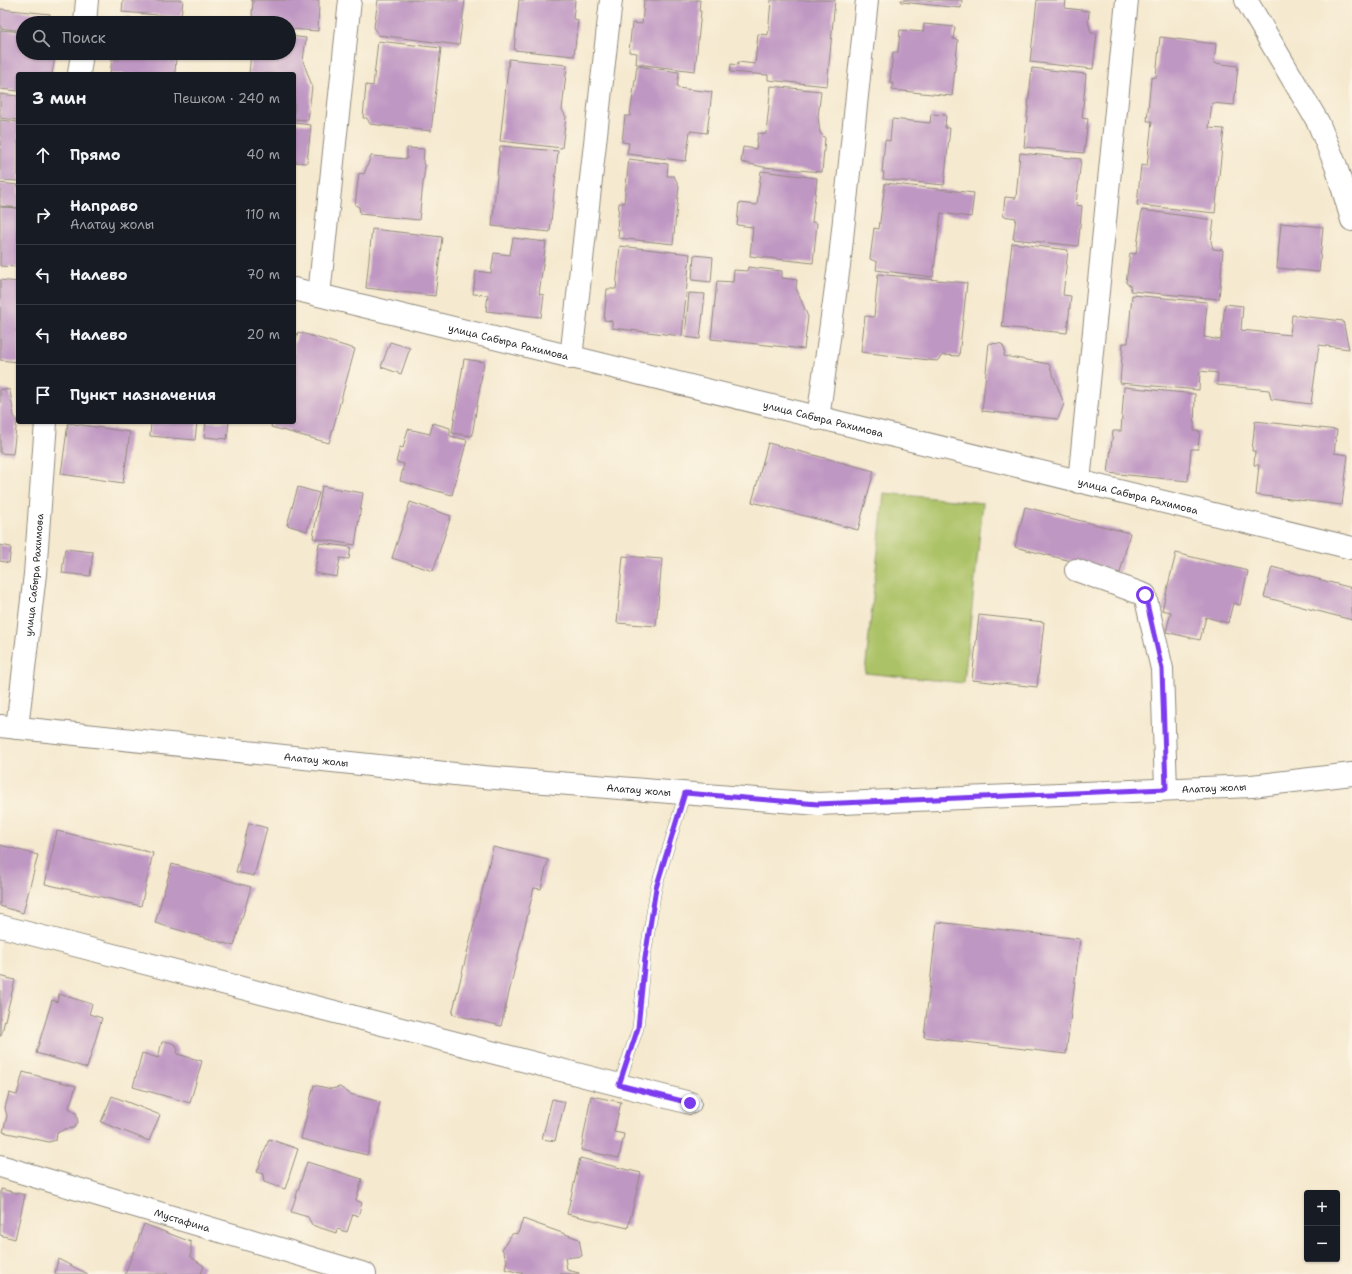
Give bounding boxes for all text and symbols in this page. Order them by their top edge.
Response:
search box [16,16,296,60]
icon: search [30,27,52,49]
text: Поиск [62,28,106,48]
text: 3 мин [32,87,87,109]
text: Пешком · 240 m [174,90,280,107]
icon: ahead [32,144,54,166]
text: Прямо [70,145,120,165]
text: 40 m [246,146,280,163]
text: Направо [70,196,138,216]
icon: right [32,204,54,226]
text: 110 m [245,206,280,223]
text: Алатау жолы [70,216,154,233]
icon: left [32,264,54,286]
text: Налево [70,265,128,285]
text: 70 m [246,266,280,283]
street label: улица Сабыра Рахимова [447,321,571,363]
icon: left [32,324,54,346]
text: Налево [70,325,128,345]
text: 20 m [247,326,280,343]
icon: arrive [32,384,54,406]
text: Пункт назначения [70,385,216,405]
street label: улица Сабыра Рахимова [762,398,886,440]
street label: улица Сабыра Рахимова [1077,475,1200,517]
street label: улица Сабыра Рахимова [21,512,46,637]
route start [1136,586,1154,604]
street label: Алатау жолы [283,750,349,769]
street label: Алатау жолы [606,780,672,799]
street label: Алатау жолы [1181,780,1247,795]
route end [681,1094,699,1112]
map controls [1304,1190,1340,1262]
button: + [1304,1190,1340,1226]
street label: Мустафина [153,1206,212,1235]
button: − [1304,1226,1340,1262]

